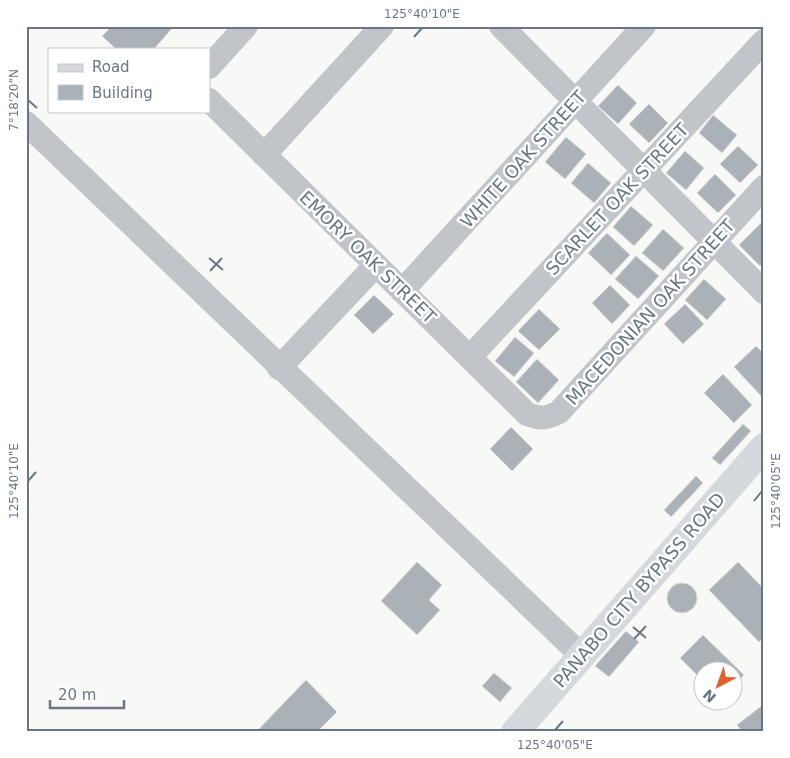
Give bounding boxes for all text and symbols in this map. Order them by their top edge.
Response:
text: 125°40'10"E [384,7,460,21]
legend [48,48,210,112]
text: Road [92,58,130,76]
text: 7°18'20"N [7,69,21,131]
text: Building [92,84,153,102]
street label: WHITE OAK STREET [456,85,591,232]
street label: SCARLET OAK STREET [541,118,693,279]
street label: EMORY OAK STREET [295,186,441,328]
street label: MACEDONIAN OAK STREET [561,214,739,409]
text: 125°40'10"E [7,443,21,519]
text: 125°40'05"E [769,453,783,529]
street label: PANABO CITY BYPASS ROAD [549,488,729,692]
north arrow [692,660,742,710]
scale bar [50,678,124,710]
text: 20 m [58,686,96,704]
text: N [700,686,719,706]
text: 125°40'05"E [517,738,593,752]

